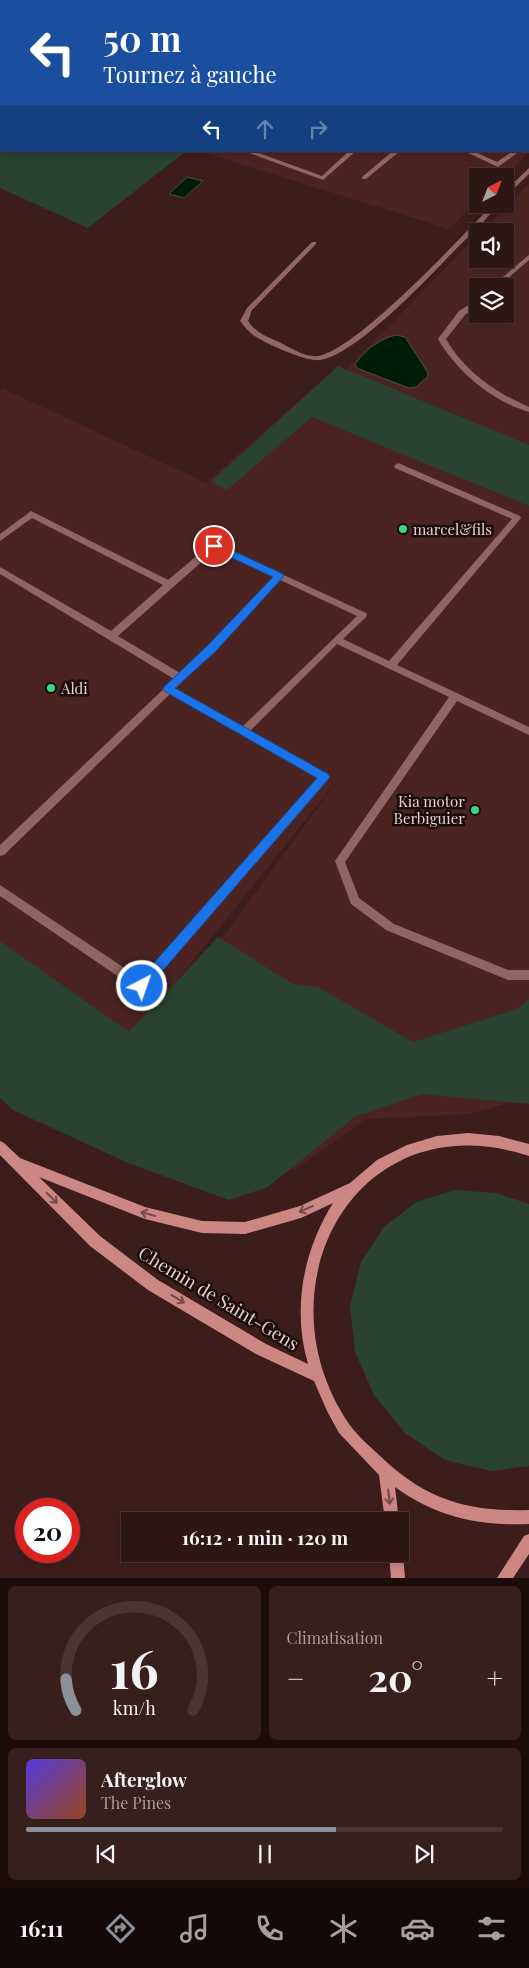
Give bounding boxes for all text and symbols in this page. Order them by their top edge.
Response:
text: 50 m [103,14,181,61]
icon: left [20,20,85,85]
text: Tournez à gauche [103,59,277,89]
icon: left [198,115,226,143]
icon: ahead [251,115,279,143]
icon: right [304,115,332,143]
north arrow [469,168,514,212]
map controls [469,168,514,323]
button: sound [469,223,514,268]
button: layers [469,278,514,323]
place label: marcel&fils [413,519,492,539]
marker: marcel&fils [397,523,409,535]
pin [193,525,235,567]
icon: arrive [200,532,228,560]
place label: Aldi [60,678,88,698]
marker: Aldi [45,682,57,694]
place label: Kia motor Berbiguier [394,791,465,828]
marker: Kia motor Berbiguier [469,804,481,816]
position arrow [115,959,167,1011]
one-way arrow [45,1191,57,1203]
one-way arrow [299,1205,314,1215]
one-way arrow [141,1208,157,1218]
street label: Chemin de Saint-Gens [134,1241,304,1355]
one-way arrow [170,1295,184,1305]
one-way arrow [384,1489,394,1505]
speed limit sign: 20 [15,1498,80,1563]
text: 16:12 · 1 min · 120 m [182,1524,348,1550]
text: Climatisation [287,1627,383,1648]
text: 16 [110,1633,159,1702]
text: 20° [368,1651,423,1702]
text: − [287,1659,305,1696]
text: + [487,1659,503,1696]
text: km/h [113,1696,156,1719]
text: Afterglow [101,1766,187,1792]
text: The Pines [101,1792,171,1813]
icon: previous [92,1840,120,1868]
icon: pause [251,1840,279,1868]
icon: next [410,1840,438,1868]
icon: directions [103,1911,138,1946]
icon: music [177,1911,212,1946]
icon: phone [252,1911,287,1946]
icon: climate [326,1911,361,1946]
icon: car [400,1911,435,1946]
icon: filters [474,1911,509,1946]
text: 16:11 [20,1913,64,1943]

